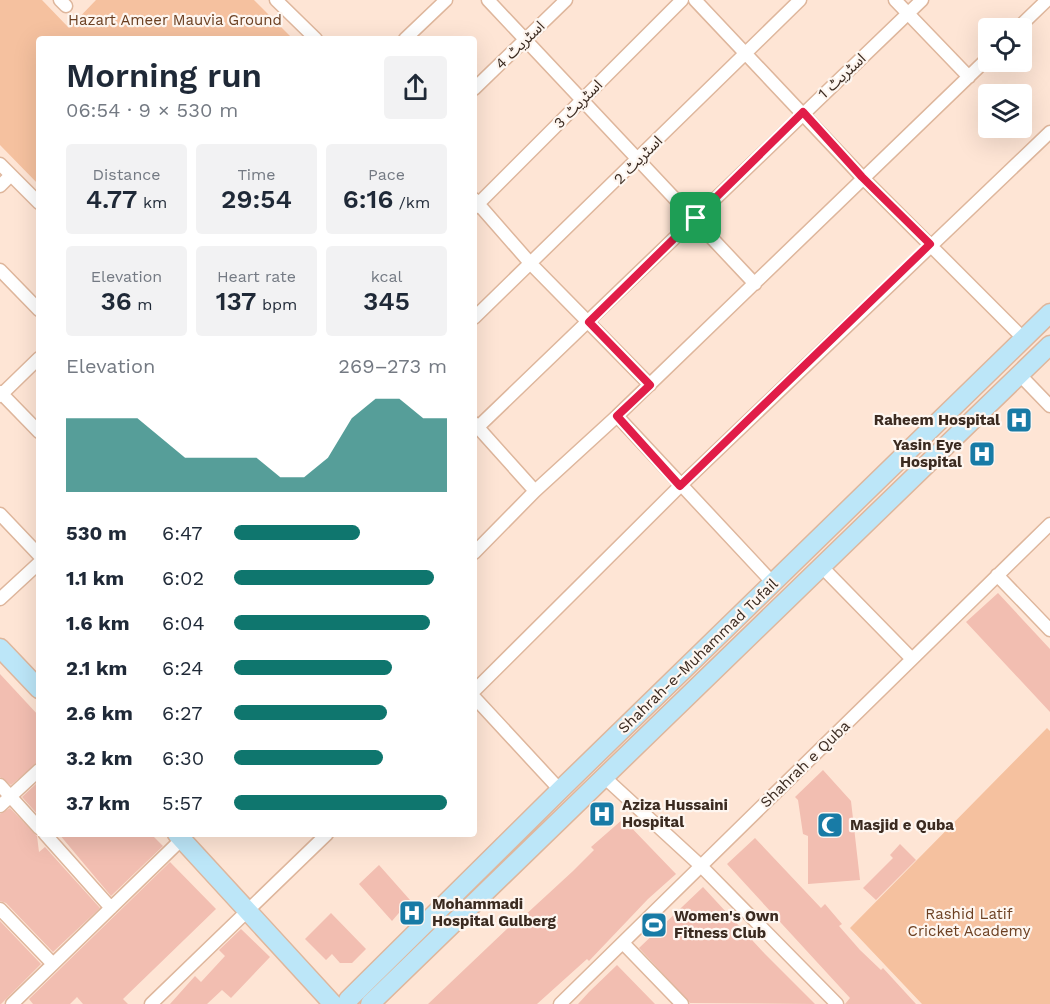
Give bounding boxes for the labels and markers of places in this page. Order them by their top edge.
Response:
pin [670,192,721,243]
hospital icon: Raheem Hospital [1004,405,1034,435]
place label: Raheem Hospital [874,411,1000,429]
place label: Yasin Eye Hospital [893,436,962,471]
hospital icon: Yasin Eye Hospital [967,439,997,469]
place label: Aziza Hussaini Hospital [622,796,728,831]
hospital icon: Aziza Hussaini Hospital [587,799,617,829]
mosque icon: Masjid e Quba [815,810,845,840]
place label: Masjid e Quba [850,816,954,834]
place label: Mohammadi Hospital Gulberg [432,895,557,930]
hospital icon: Mohammadi Hospital Gulberg [397,898,427,928]
place label: Women's Own Fitness Club [674,907,779,942]
sports icon: Women's Own Fitness Club [639,910,669,940]

